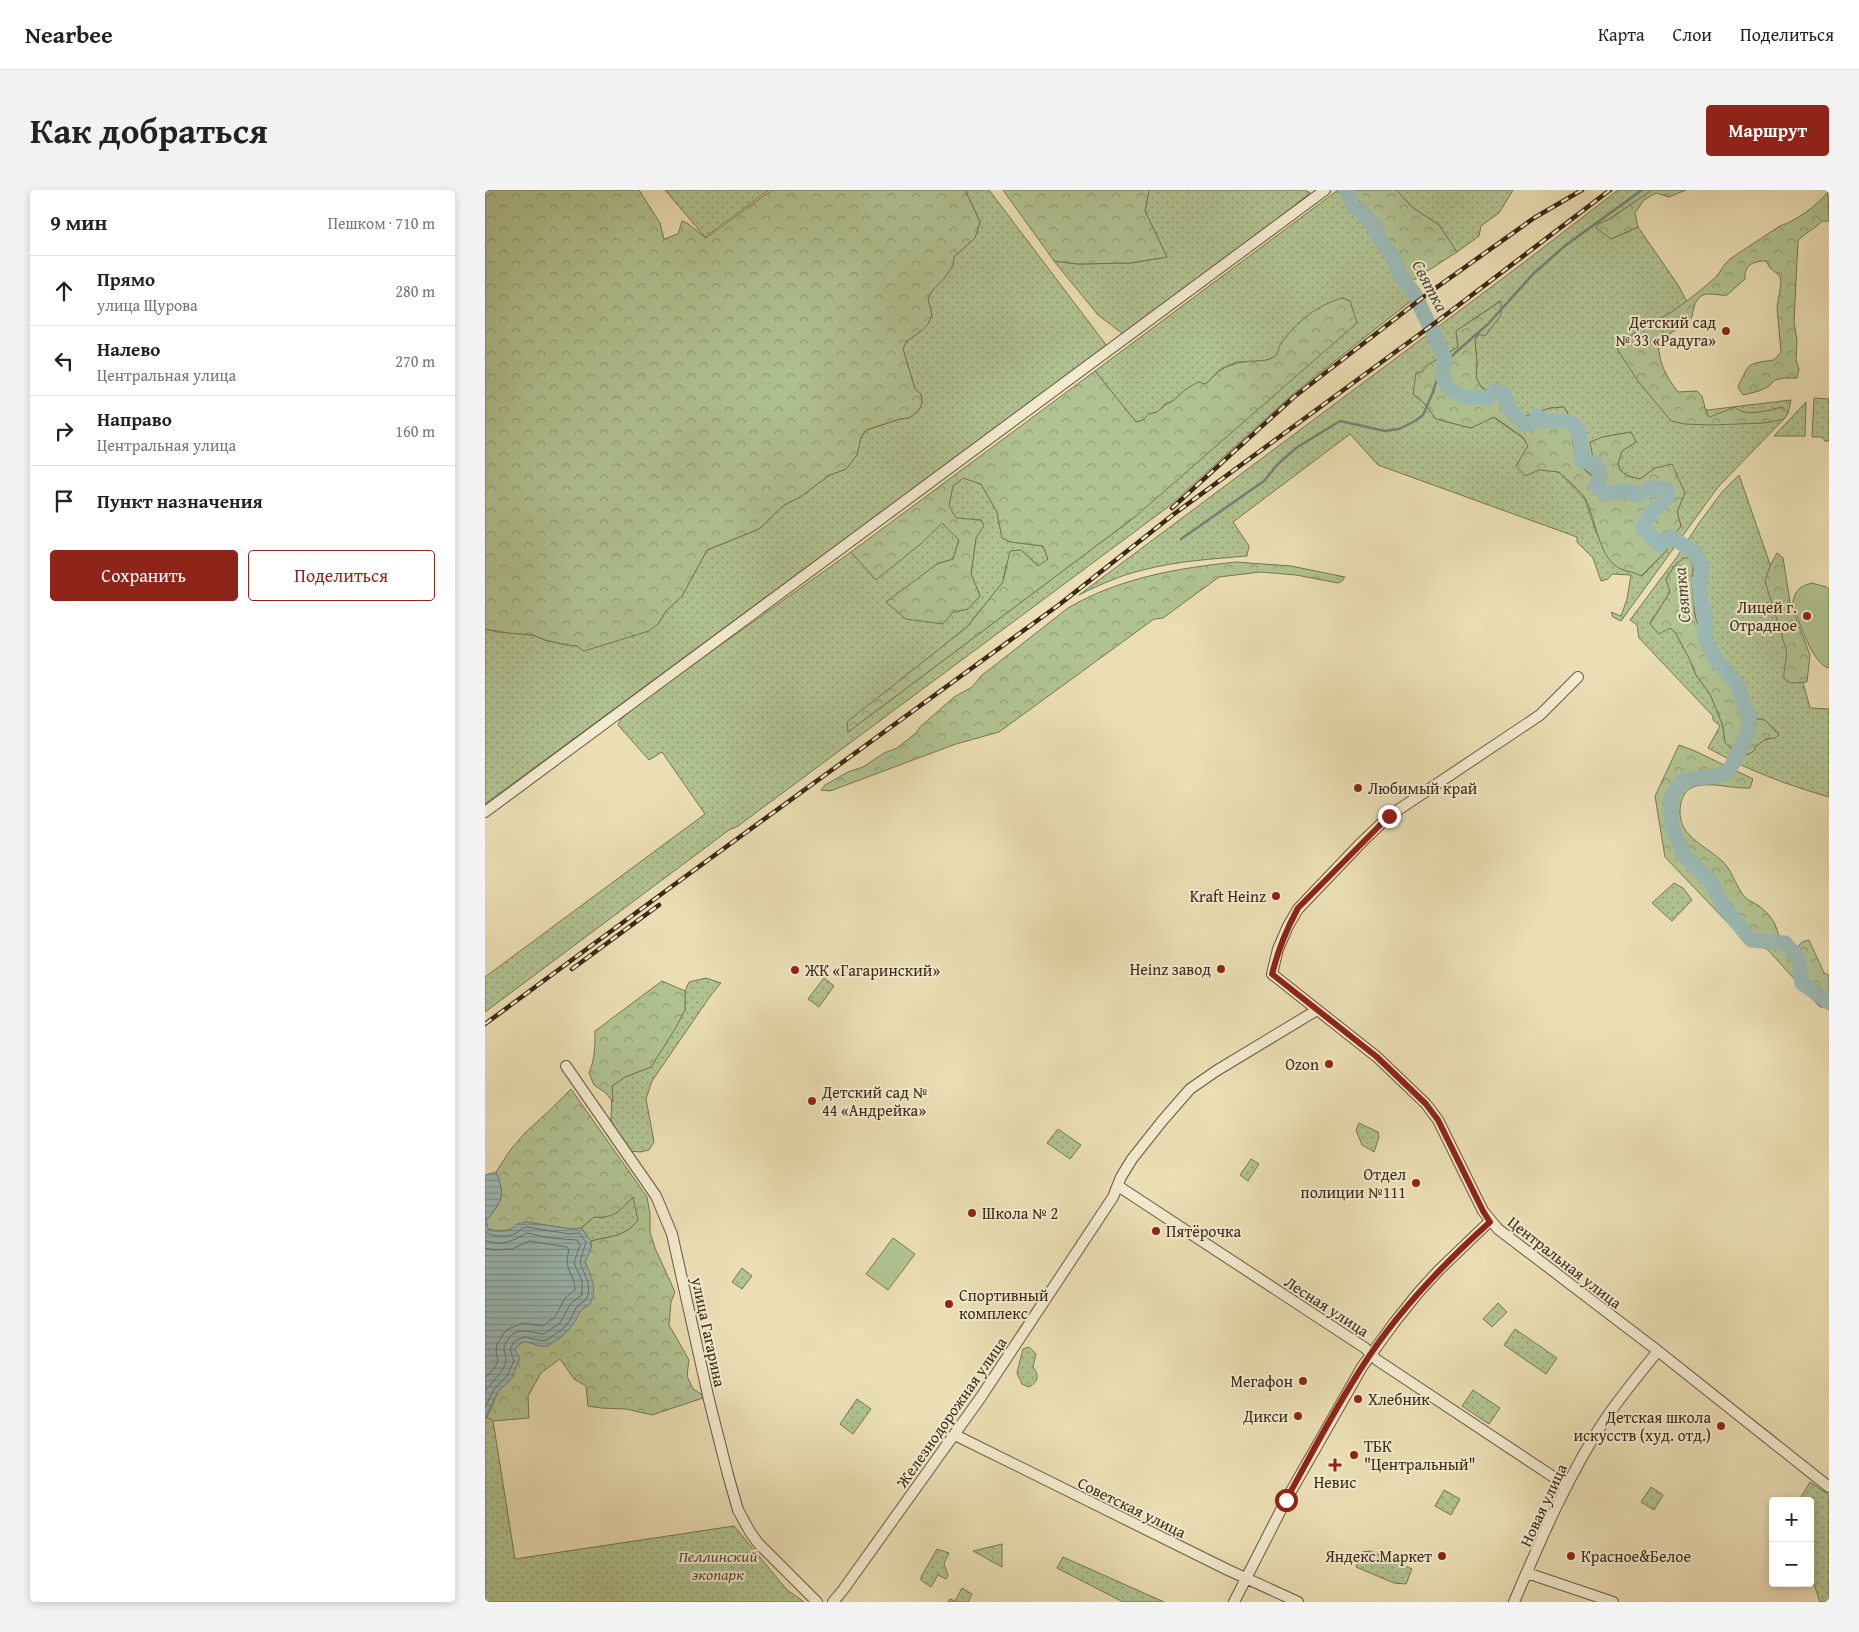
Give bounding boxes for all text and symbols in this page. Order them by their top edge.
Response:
text: Nearbee [25,17,113,52]
text: Карта [1598,21,1645,48]
text: Слои [1673,21,1712,48]
text: Поделиться [1740,21,1834,48]
text: Как добраться [30,105,268,156]
button: Маршрут [1706,105,1829,156]
text: 9 мин [50,207,107,238]
text: Пешком · 710 m [328,211,435,235]
water label: Святка [1405,255,1456,317]
text: Прямо [97,265,155,293]
icon: ahead [50,277,78,305]
text: 280 m [395,279,435,303]
text: улица Щурова [97,293,198,317]
place label: Детский сад № 33 «Радуга» [1615,310,1716,352]
marker: Детский сад № 33 «Радуга» [1720,325,1732,337]
text: Налево [97,335,160,363]
icon: left [50,347,78,375]
text: 270 m [395,349,435,373]
text: Центральная улица [97,363,236,387]
text: Направо [97,405,172,433]
icon: right [50,417,78,445]
text: 160 m [395,419,435,443]
text: Центральная улица [97,433,236,457]
icon: arrive [50,487,78,515]
text: Пункт назначения [97,487,263,515]
button: Сохранить [50,550,238,601]
button: Поделиться [248,550,435,601]
water label: Святка [1666,565,1697,624]
place label: Лицей г. Отрадное [1730,595,1797,637]
marker: Лицей г. Отрадное [1801,610,1813,622]
place label: Любимый край [1368,776,1478,800]
marker: Любимый край [1352,782,1364,794]
route end [1378,805,1401,828]
place label: Kraft Heinz [1190,884,1266,908]
marker: Kraft Heinz [1270,890,1282,902]
place label: Heinz завод [1130,957,1211,981]
place label: ЖК «Гагаринский» [804,958,940,982]
marker: Heinz завод [1215,963,1227,975]
marker: ЖК «Гагаринский» [789,964,801,976]
place label: Ozon [1285,1052,1319,1076]
marker: Ozon [1323,1058,1335,1070]
place label: Детский сад № 44 «Андрейка» [821,1080,928,1122]
marker: Детский сад № 44 «Андрейка» [806,1095,818,1107]
place label: Отдел полиции №111 [1301,1162,1406,1204]
marker: Отдел полиции №111 [1410,1177,1422,1189]
place label: Школа № 2 [982,1201,1058,1225]
marker: Школа № 2 [966,1207,978,1219]
street label: Центральная улица [1503,1210,1628,1315]
place label: Пятёрочка [1166,1219,1241,1243]
marker: Пятёрочка [1150,1225,1162,1237]
street label: Лесная улица [1280,1270,1374,1343]
street label: улица Гагарина [685,1274,732,1389]
place label: Спортивный комплекс [959,1283,1049,1325]
marker: Спортивный комплекс [943,1298,955,1310]
street label: Железнодорожная улица [889,1331,1013,1493]
place label: Мегафон [1230,1369,1293,1393]
marker: Мегафон [1297,1375,1309,1387]
place label: Хлебник [1368,1387,1430,1411]
marker: Хлебник [1352,1393,1364,1405]
place label: Дикси [1242,1404,1288,1428]
place label: Детская школа искусств (худ. отд.) [1573,1405,1711,1447]
marker: Дикси [1292,1410,1304,1422]
marker: Детская школа искусств (худ. отд.) [1715,1420,1727,1432]
place label: ТБК "Центральный" [1364,1434,1476,1476]
marker: ТБК "Центральный" [1348,1449,1360,1461]
marker: Невис [1329,1459,1341,1471]
street label: Новая улица [1513,1459,1573,1550]
street label: Советская улица [1074,1470,1191,1544]
place label: Невис [1314,1470,1356,1494]
route start [1275,1489,1298,1512]
map controls [1769,1497,1814,1587]
button: + [1769,1497,1814,1542]
button: − [1769,1542,1814,1587]
park label: Пеллинский экопарк [678,1544,758,1586]
place label: Яндекс.Маркет [1324,1544,1432,1568]
place label: Красное&Белое [1581,1544,1691,1568]
marker: Яндекс.Маркет [1436,1550,1448,1562]
marker: Красное&Белое [1565,1550,1577,1562]

